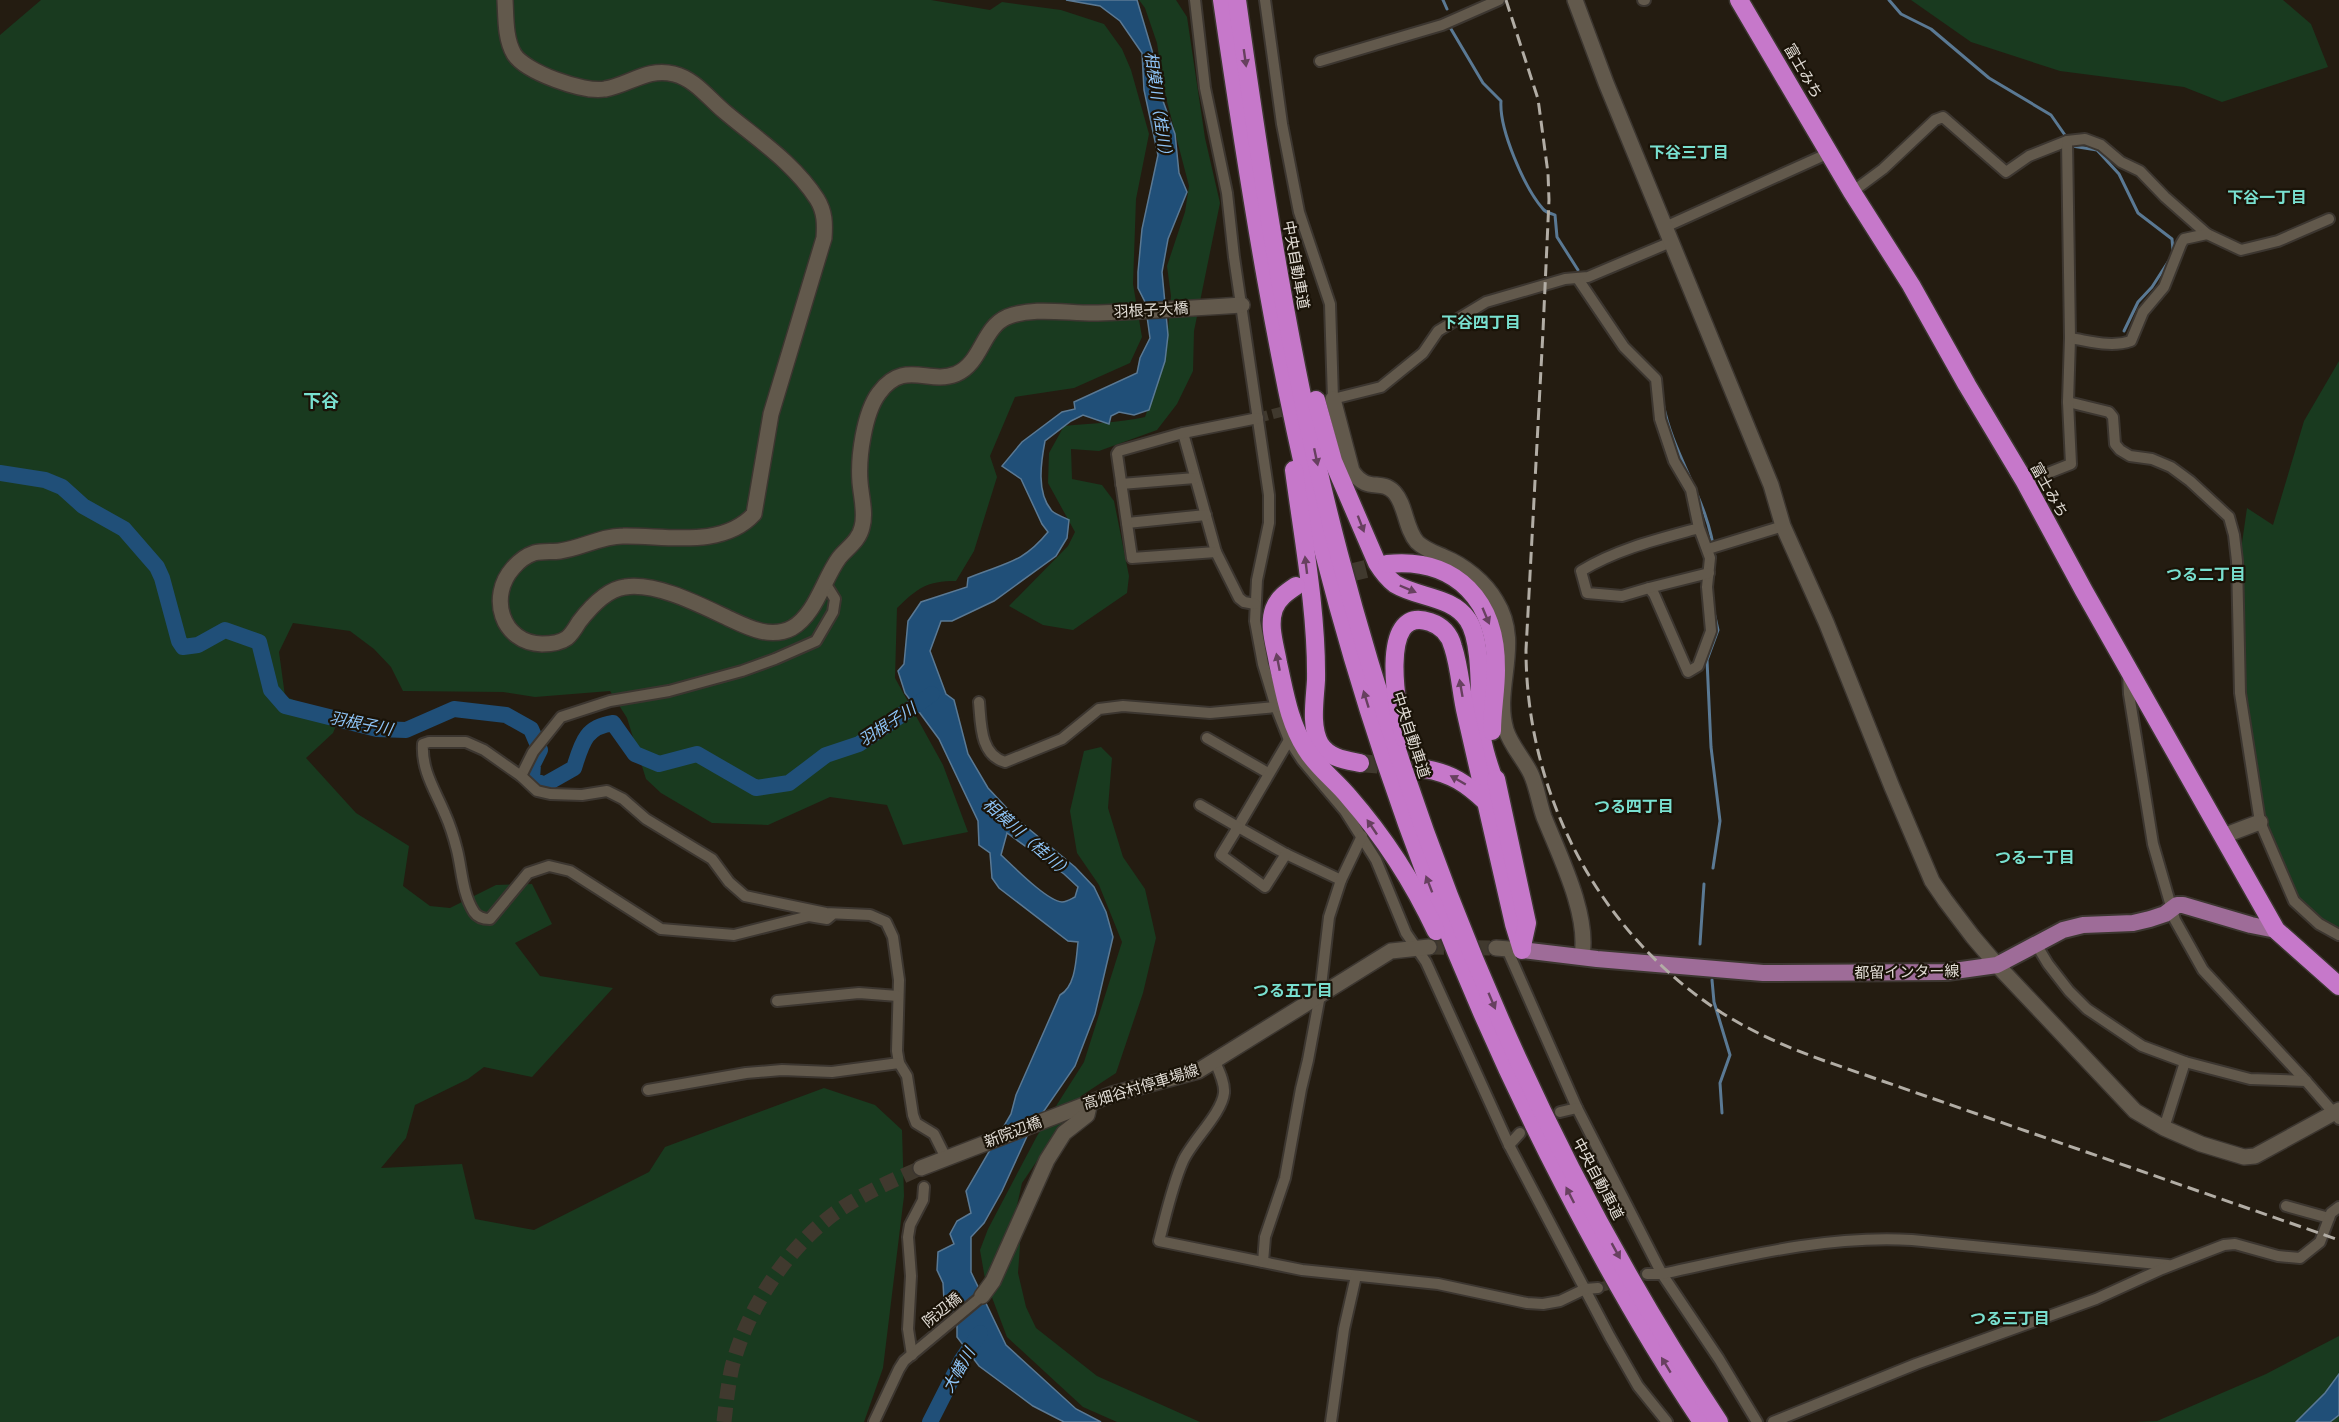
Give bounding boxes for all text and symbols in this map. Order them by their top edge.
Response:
street label: 富士みち [1780,41,1826,101]
one-way arrow [1241,49,1250,68]
water label: 相模川（桂川） [1141,50,1176,164]
district label: 下谷三丁目 [1649,143,1729,162]
district label: 下谷一丁目 [2227,188,2307,207]
street label: 中央自動車道 [1279,219,1313,311]
street label: 羽根子大橋 [1113,299,1189,321]
district label: 下谷四丁目 [1441,313,1521,332]
district label: 下谷 [303,390,339,412]
one-way arrow [1312,447,1322,466]
street label: 富士みち [2027,459,2071,521]
one-way arrow [1356,515,1366,533]
one-way arrow [1301,555,1311,574]
district label: つる二丁目 [2166,565,2246,584]
one-way arrow [1399,584,1417,594]
one-way arrow [1481,607,1491,625]
one-way arrow [1273,652,1282,671]
one-way arrow [1456,678,1465,697]
street label: 中央自動車道 [1389,689,1433,781]
one-way arrow [1361,690,1370,708]
water label: 羽根子川 [855,698,921,750]
water label: 羽根子川 [328,708,396,739]
one-way arrow [1450,775,1467,785]
water label: 相模川（桂川） [979,794,1076,882]
district label: つる四丁目 [1594,797,1674,816]
one-way arrow [1366,819,1378,835]
district label: つる一丁目 [1995,848,2075,867]
one-way arrow [1424,875,1433,893]
street label: 都留インター線 [1854,962,1960,982]
district label: つる五丁目 [1253,981,1333,1000]
one-way arrow [1488,992,1497,1010]
street label: 高畑谷村停車場線 [1081,1061,1201,1113]
street label: 新院辺橋 [982,1113,1044,1151]
street label: 中央自動車道 [1569,1135,1627,1223]
one-way arrow [1565,1187,1575,1204]
one-way arrow [1611,1243,1621,1260]
street label: 院辺橋 [919,1289,965,1331]
district label: つる三丁目 [1970,1309,2050,1328]
water label: 大幡川 [938,1343,980,1396]
one-way arrow [1660,1357,1671,1373]

